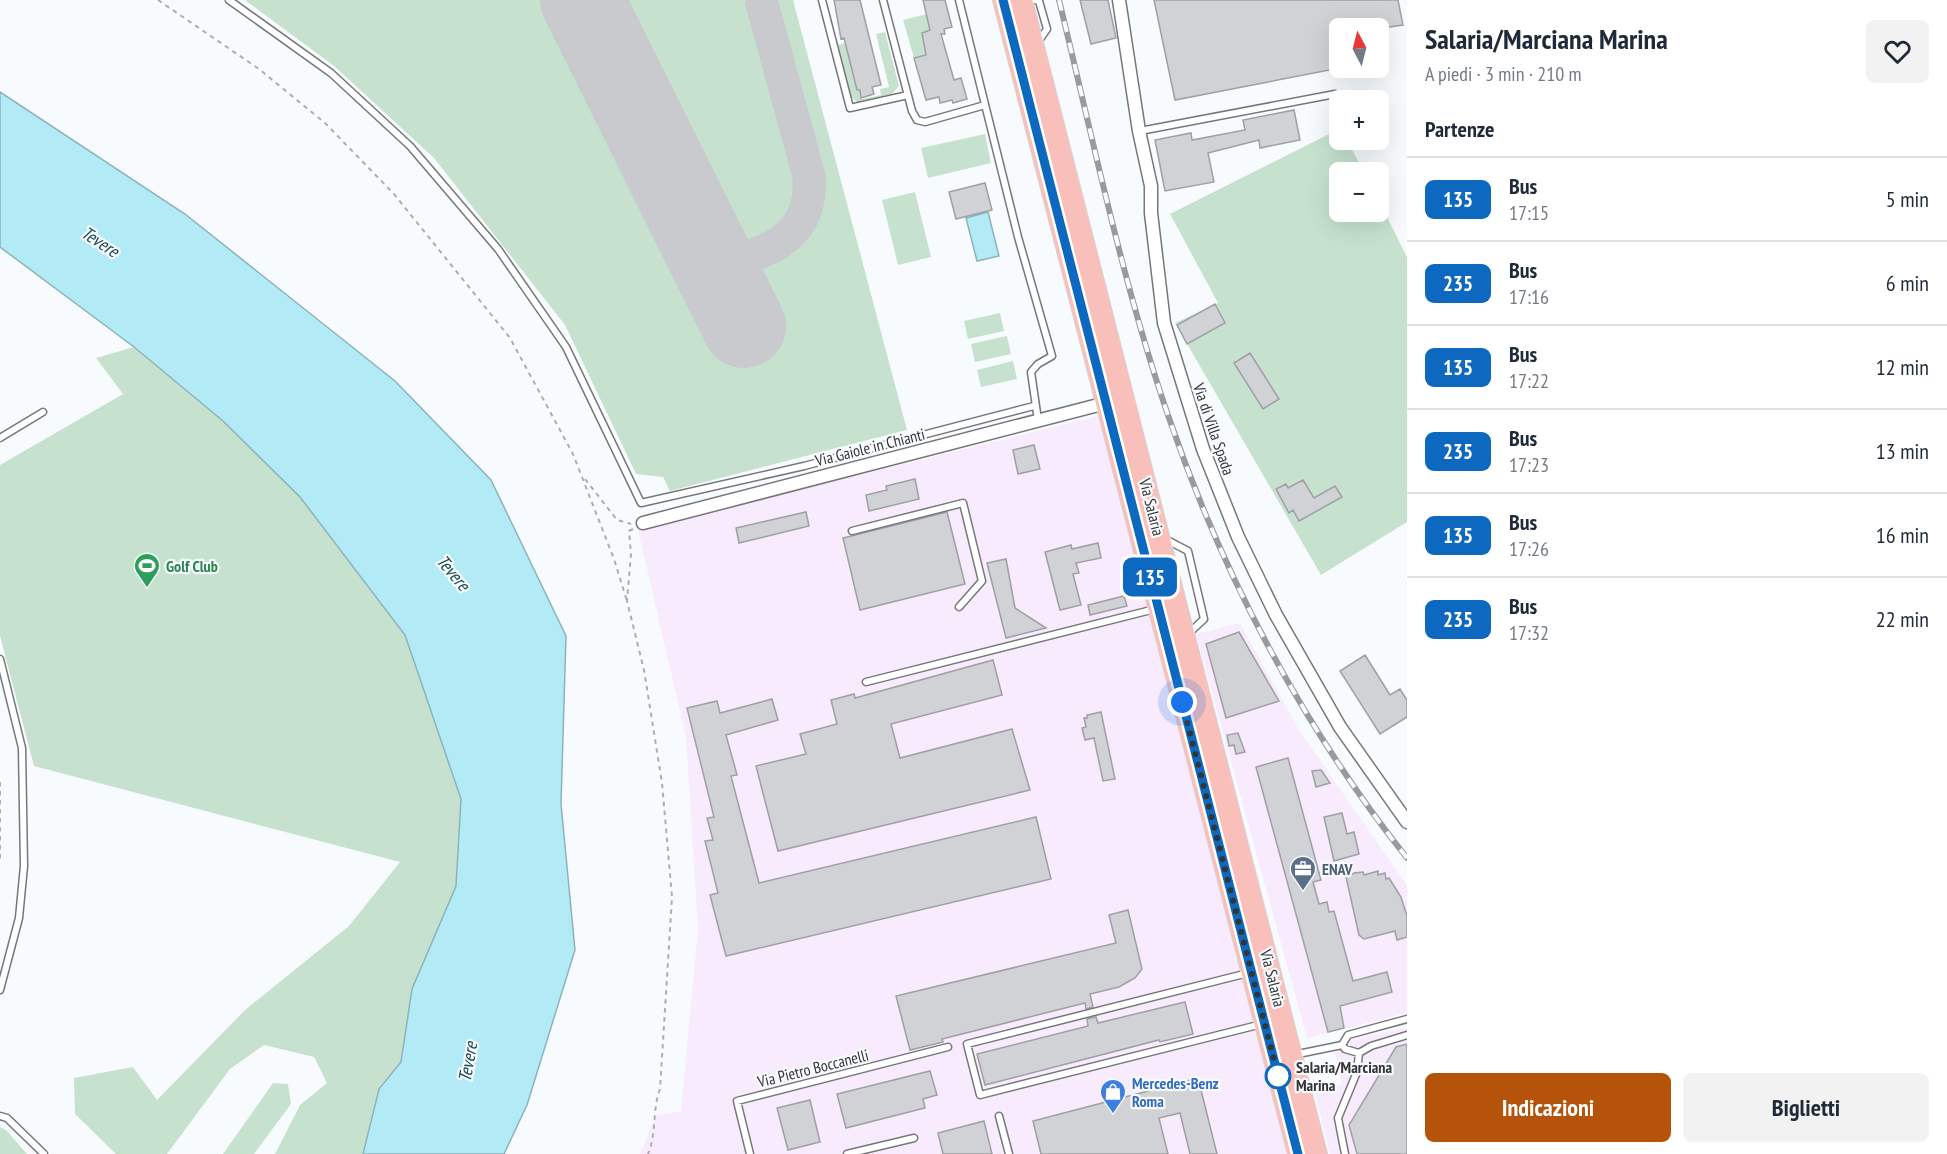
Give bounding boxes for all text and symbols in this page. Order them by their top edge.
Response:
north arrow [1329,18,1389,78]
map controls [1329,18,1389,222]
text: Salaria/Marciana Marina [1425,20,1668,57]
button: heart [1866,20,1929,83]
text: A piedi · 3 min · 210 m [1425,61,1581,87]
button: + [1329,90,1389,150]
text: Partenze [1425,115,1494,143]
button: − [1329,162,1389,222]
text: Bus [1509,172,1537,200]
text: 5 min [1886,185,1929,213]
text: 135 [1443,186,1473,213]
text: 17:15 [1509,200,1549,226]
water label: Tevere [77,221,125,263]
text: Bus [1509,256,1537,284]
text: 6 min [1886,269,1929,297]
text: 235 [1443,270,1473,297]
text: 17:16 [1509,284,1549,310]
text: Bus [1509,340,1537,368]
text: 12 min [1876,353,1929,381]
text: 135 [1443,354,1473,381]
text: 17:22 [1509,368,1549,394]
street label: Via di Villa Spada [1189,380,1239,478]
street label: Via Gaiole in Chianti [812,424,927,471]
text: Bus [1509,424,1537,452]
text: 13 min [1876,437,1929,465]
text: 235 [1443,438,1473,465]
text: 17:23 [1509,452,1549,478]
street label: Via Salaria [1135,475,1169,538]
text: Bus [1509,508,1537,536]
text: 16 min [1876,521,1929,549]
text: 135 [1443,522,1473,549]
text: 17:26 [1509,536,1549,562]
water label: Tevere [432,550,476,597]
sports icon: Golf Club [132,551,162,589]
place label: Golf Club [166,556,218,576]
line badge: 135 [1116,558,1184,596]
text: 135 [1135,564,1165,591]
text: Bus [1509,592,1537,620]
text: 22 min [1876,605,1929,633]
text: 235 [1443,606,1473,633]
text: 17:32 [1509,620,1549,646]
your location [1167,687,1197,717]
office icon: ENAV [1288,854,1318,892]
place label: ENAV [1322,859,1354,879]
street label: Via Salaria [1256,946,1290,1009]
water label: Tevere [453,1039,483,1084]
street label: Via Pietro Boccanelli [755,1045,871,1092]
place label: Salaria/Marciana Marina [1296,1057,1393,1095]
marker: Salaria/Marciana Marina [1265,1063,1291,1089]
place label: Mercedes-Benz Roma [1132,1073,1219,1111]
button: Indicazioni [1425,1073,1671,1142]
button: Biglietti [1683,1073,1929,1142]
shop icon: Mercedes-Benz Roma [1098,1077,1128,1115]

